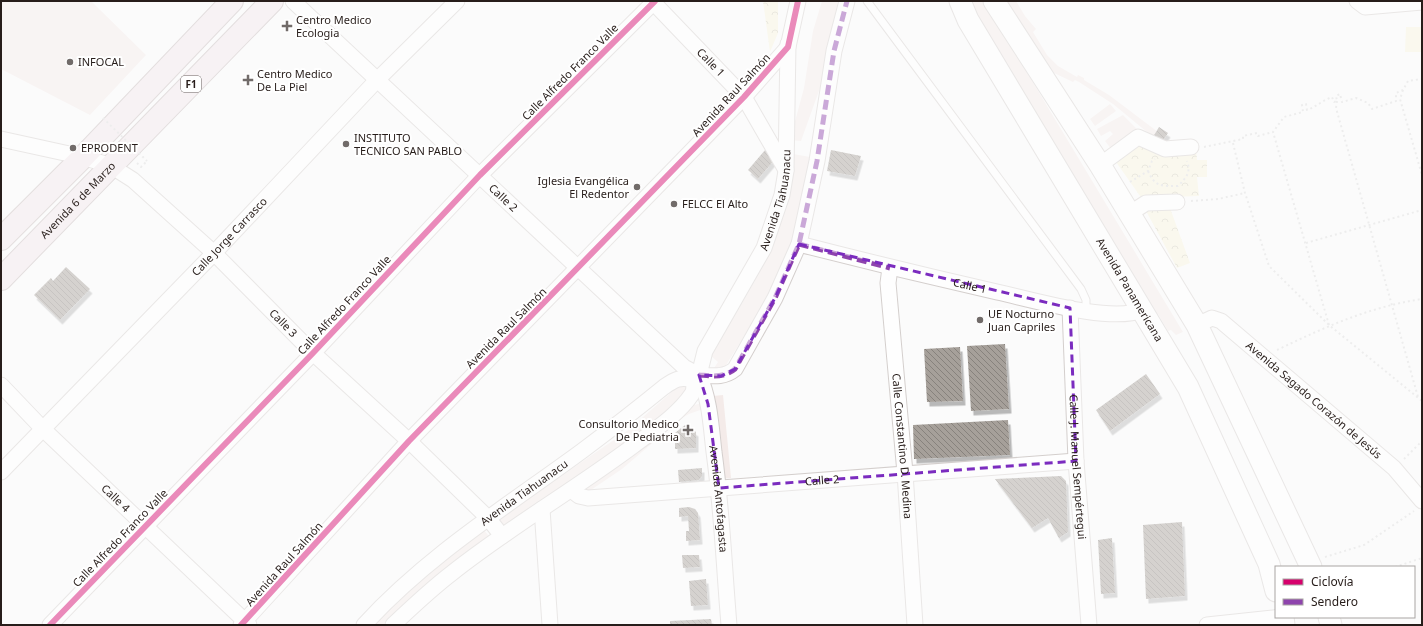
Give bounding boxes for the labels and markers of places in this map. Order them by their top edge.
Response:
place label: Centro Medico Ecologia [296,12,372,40]
marker: Centro Medico Ecologia [281,20,293,32]
place label: INFOCAL [78,54,124,69]
marker: INFOCAL [65,57,75,67]
place label: Centro Medico De La Piel [257,66,333,94]
marker: Centro Medico De La Piel [242,74,254,86]
place label: INSTITUTO TECNICO SAN PABLO [354,130,462,158]
marker: INSTITUTO TECNICO SAN PABLO [341,139,351,149]
place label: EPRODENT [81,140,138,155]
marker: EPRODENT [68,143,78,153]
place label: Iglesia Evangélica El Redentor [538,173,629,201]
marker: Iglesia Evangélica El Redentor [632,182,642,192]
place label: FELCC El Alto [682,196,749,211]
marker: FELCC El Alto [669,199,679,209]
place label: UE Nocturno Juan Capriles [987,306,1055,334]
marker: UE Nocturno Juan Capriles [975,315,985,325]
place label: Consultorio Medico De Pediatria [578,416,679,444]
marker: Consultorio Medico De Pediatria [682,424,694,436]

